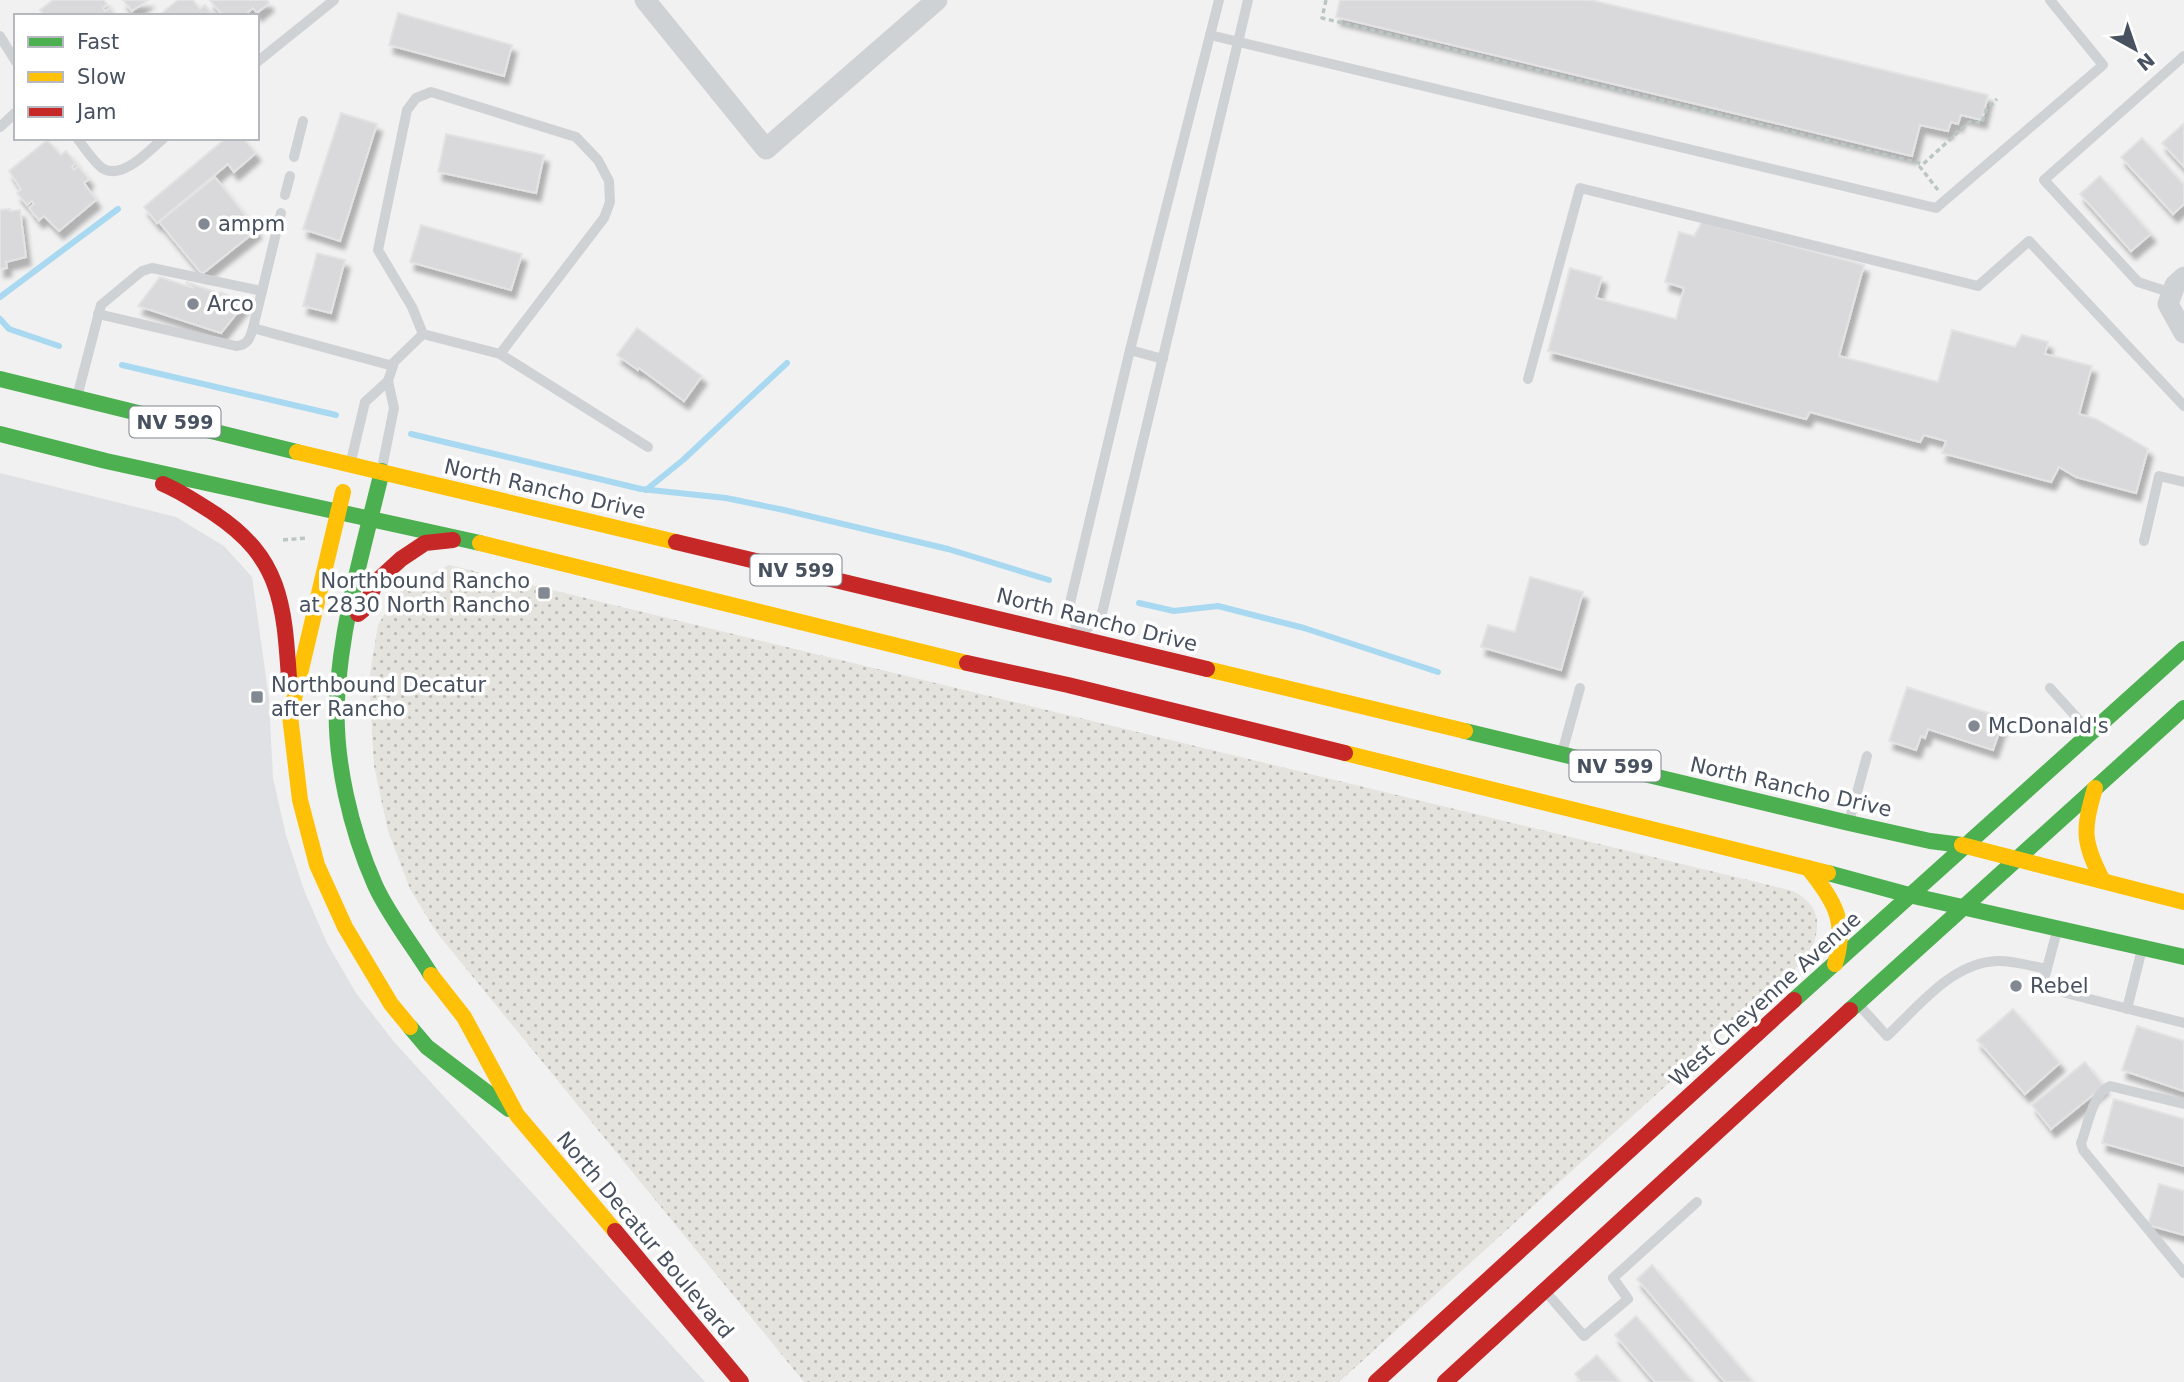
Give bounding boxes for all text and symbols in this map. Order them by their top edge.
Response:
legend [14,14,259,140]
north arrow [2100,14,2170,84]
text: Fast [77,30,119,54]
text: N [2133,48,2159,76]
text: Slow [77,65,126,89]
text: Jam [75,100,117,124]
place label: ampm [218,212,285,236]
marker: ampm [196,216,212,232]
place label: Arco [207,292,254,316]
marker: Arco [185,296,201,312]
road number: NV 599 [130,406,220,438]
street label: North Rancho Drive [442,454,648,524]
road number: NV 599 [750,554,842,586]
place label: Northbound Rancho at 2830 North Rancho [299,569,530,617]
street label: North Rancho Drive [994,583,1200,657]
marker: Northbound Rancho at 2830 North Rancho [536,585,552,601]
place label: Northbound Decatur after Rancho [271,673,487,721]
marker: Northbound Decatur after Rancho [249,689,265,705]
place label: McDonald's [1988,714,2109,738]
marker: McDonald's [1966,718,1982,734]
road number: NV 599 [1570,750,1660,782]
street label: North Rancho Drive [1688,752,1894,822]
street label: West Cheyenne Avenue [1665,907,1865,1091]
place label: Rebel [2030,974,2089,998]
marker: Rebel [2008,978,2024,994]
street label: North Decatur Boulevard [552,1127,738,1343]

